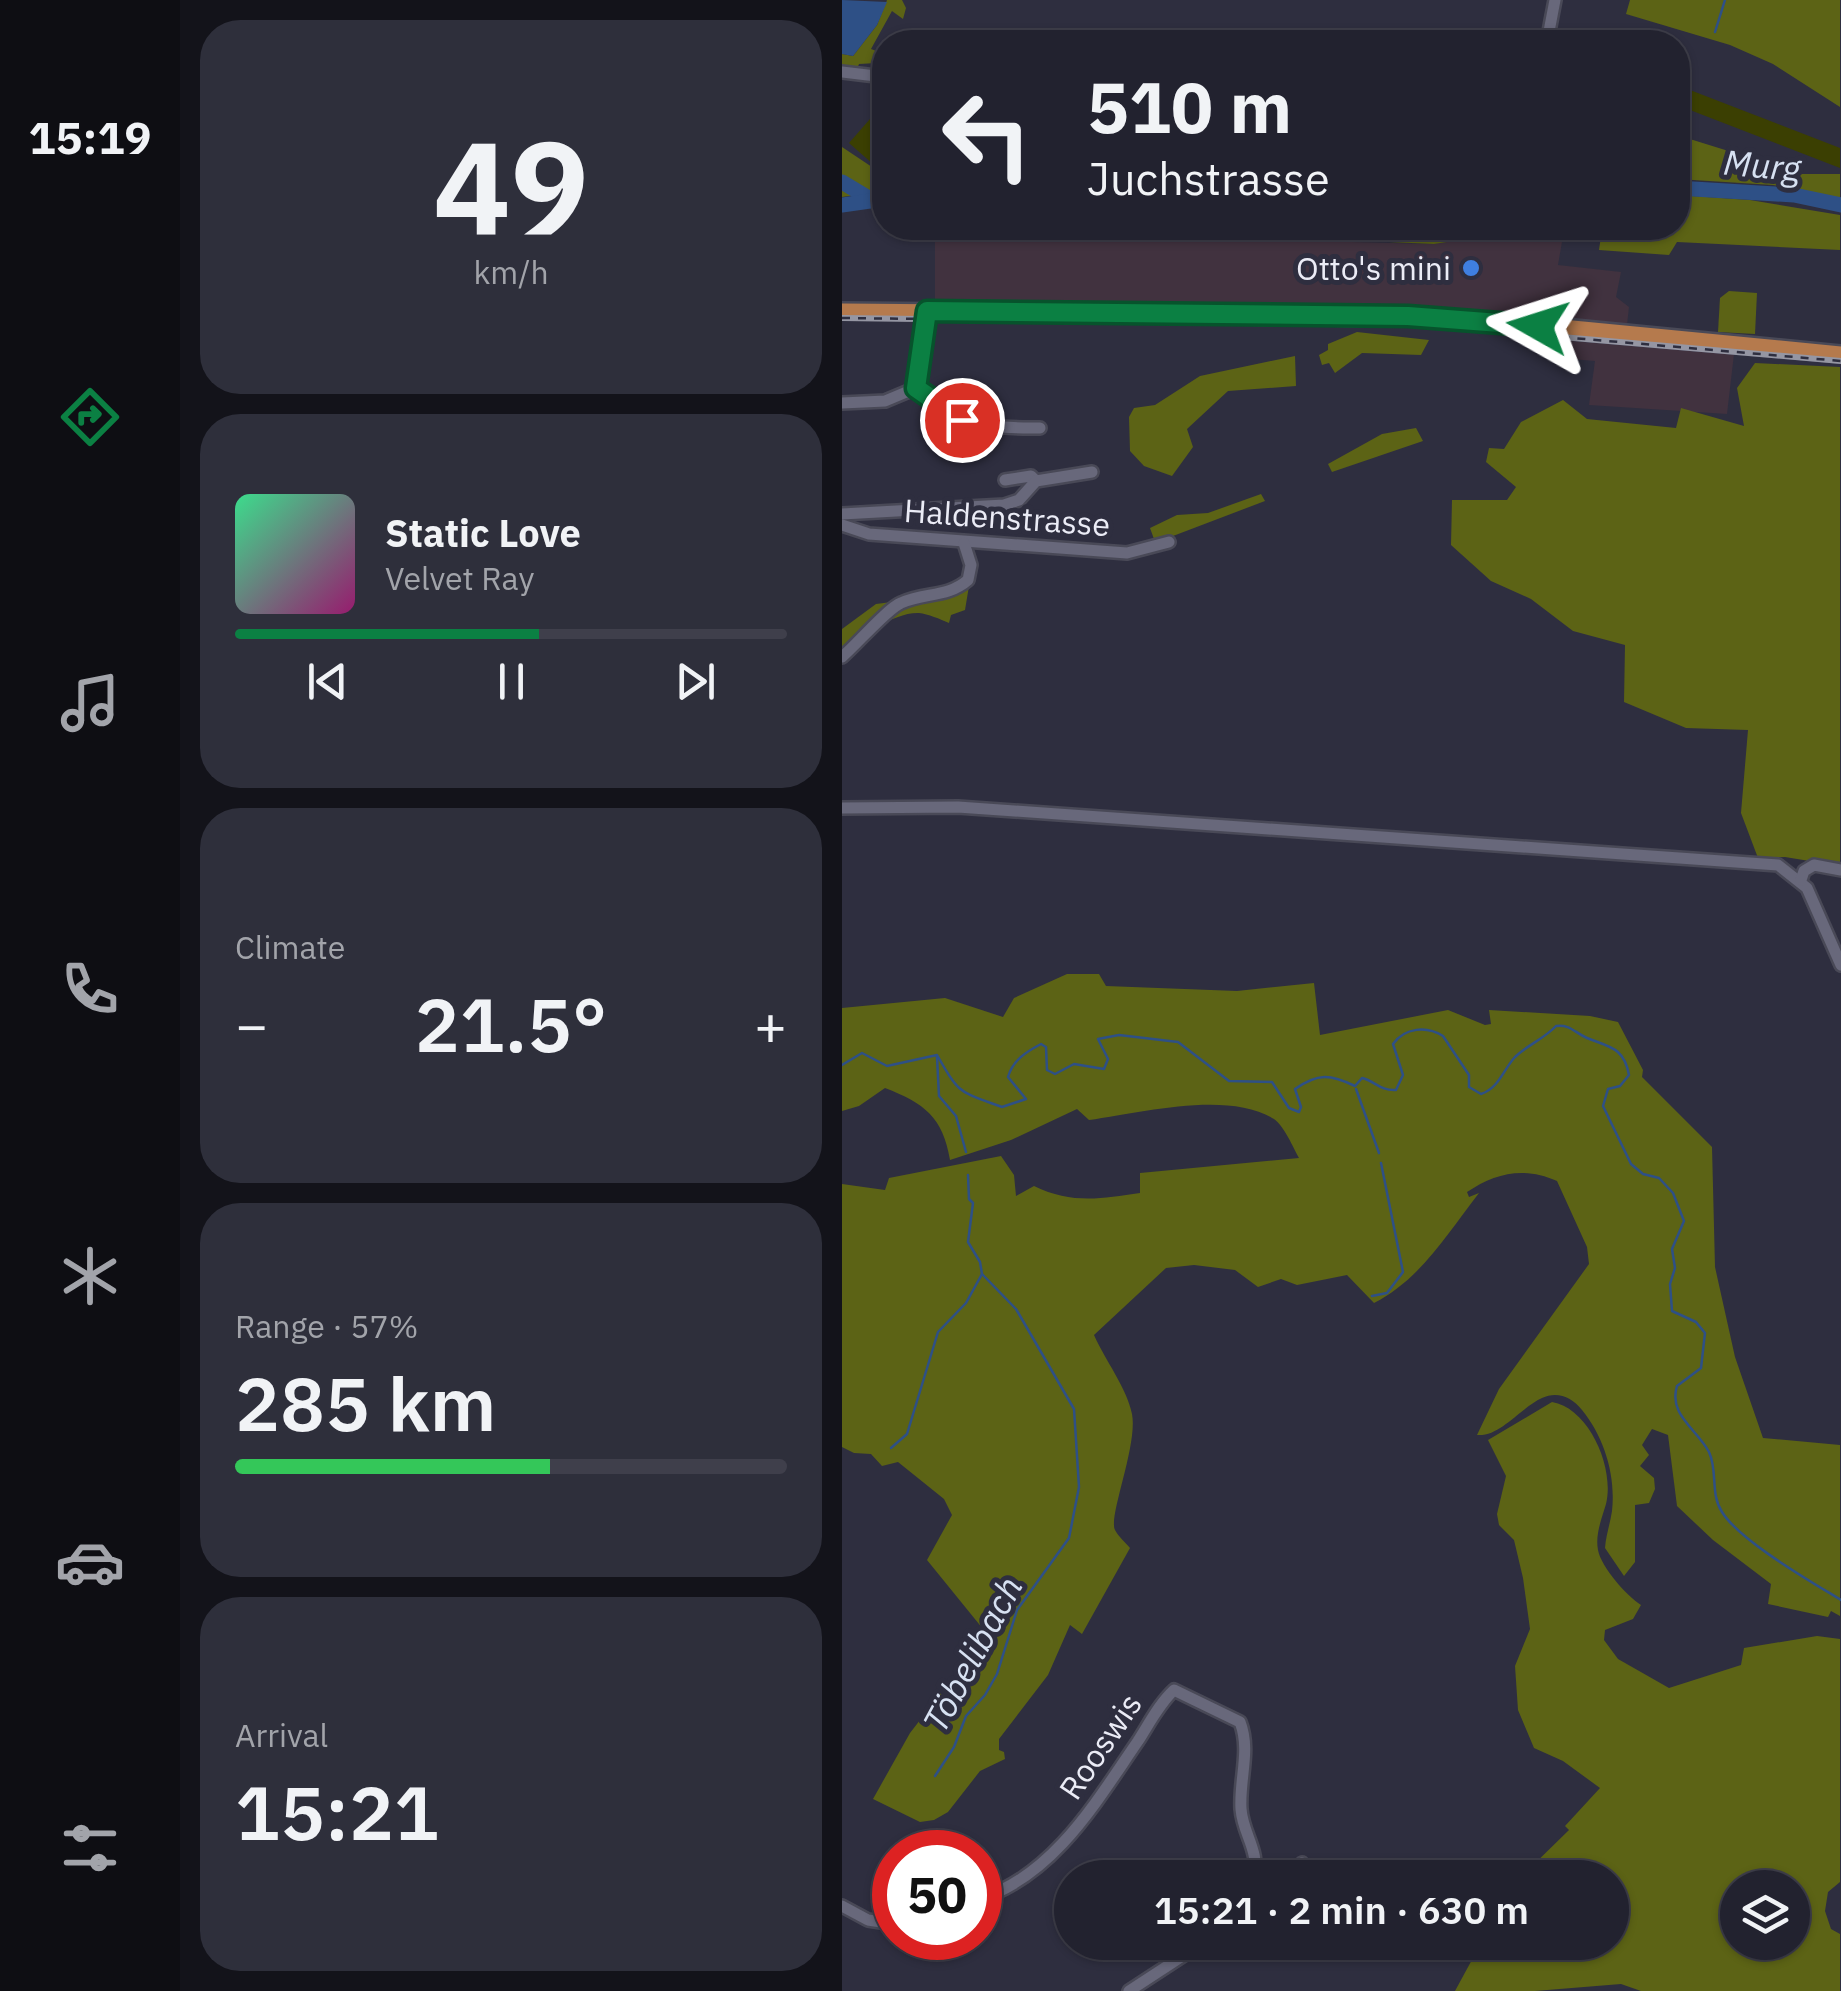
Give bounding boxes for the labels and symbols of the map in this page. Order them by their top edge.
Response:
water label: Murg [1722,139,1803,191]
place label: Otto's mini [1296,247,1451,289]
marker: Otto's mini [1460,257,1482,279]
position arrow [1486,274,1590,378]
pin [920,378,1005,463]
street label: Haldenstrasse [903,489,1111,545]
water label: Töbelibach [912,1568,1032,1740]
street label: Rooswis [1049,1685,1151,1807]
speed limit sign: 50 [872,1830,1002,1960]

